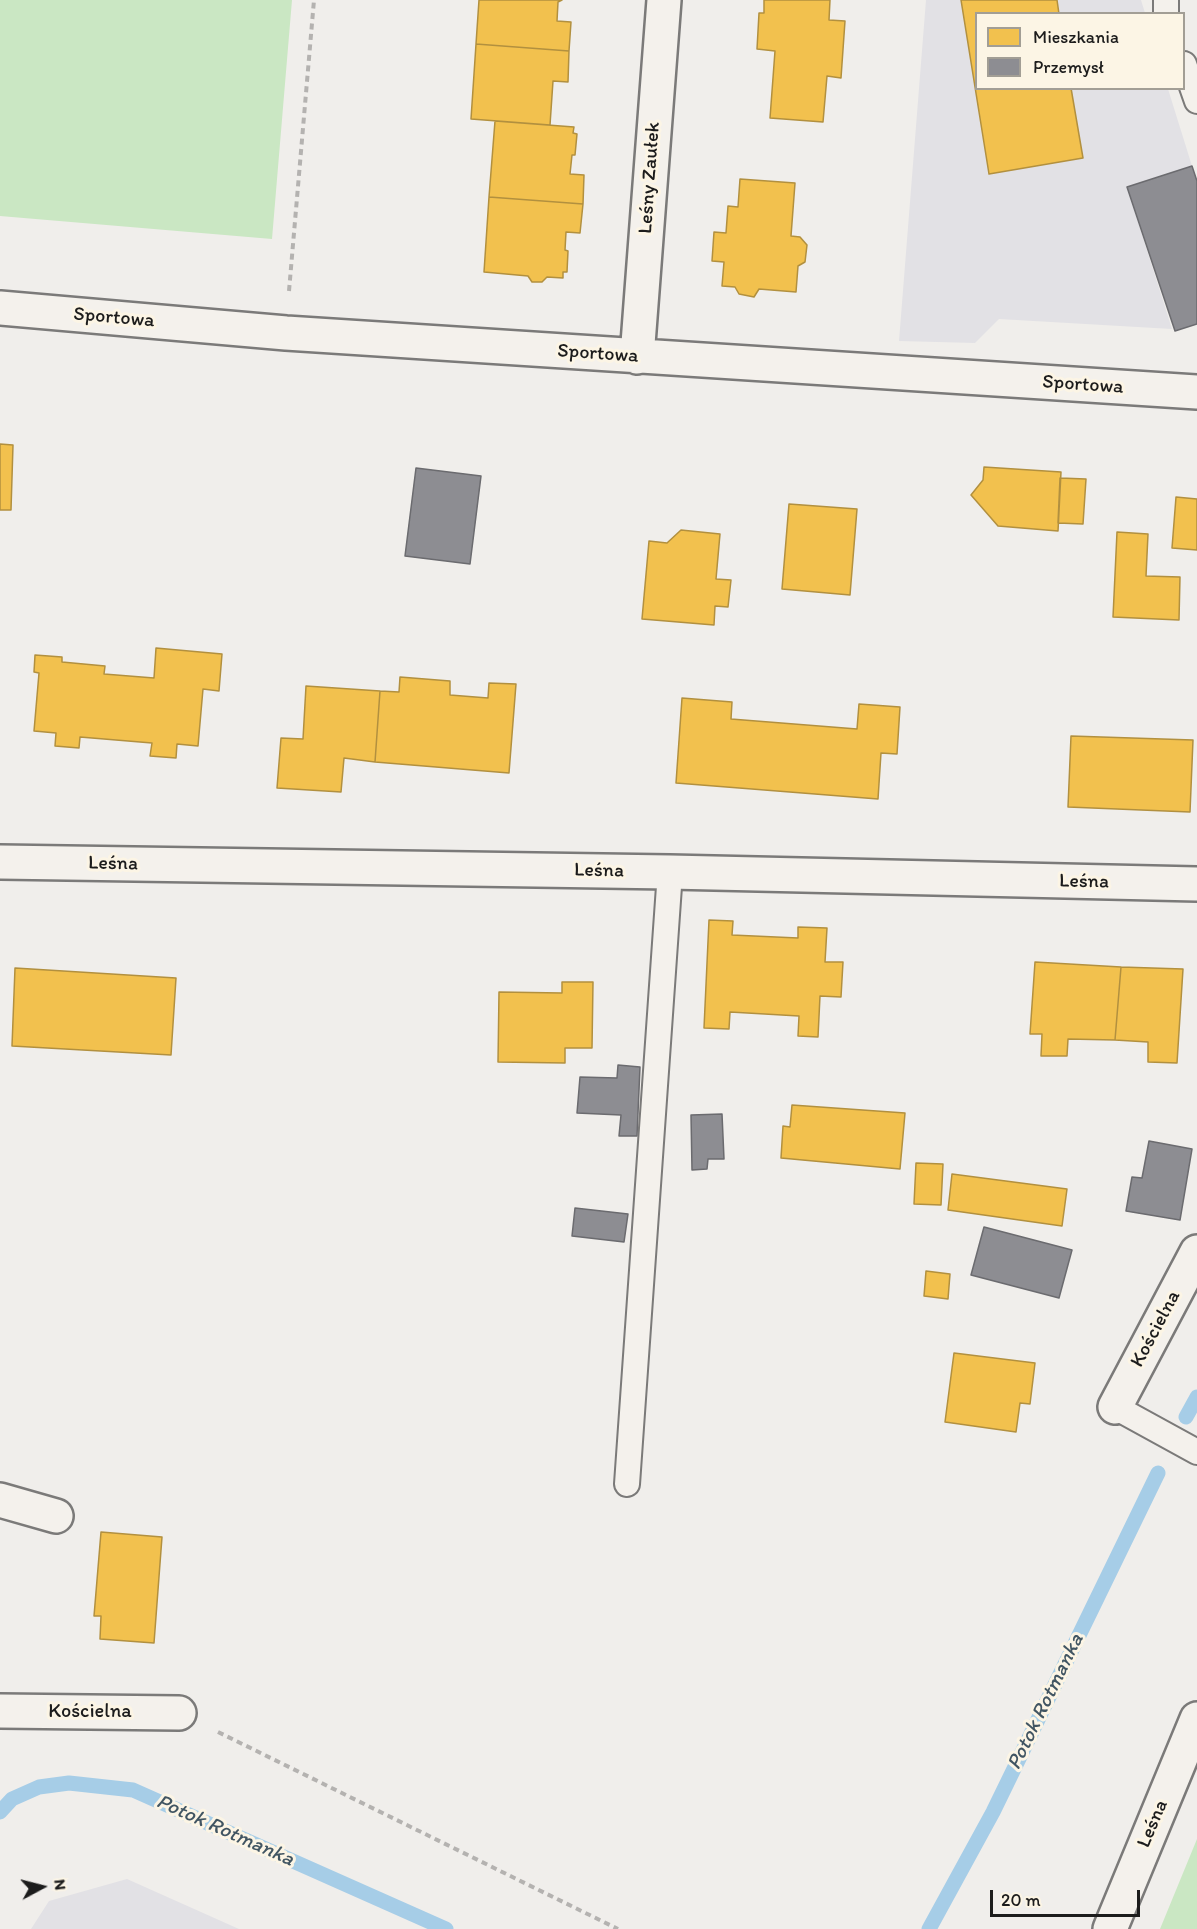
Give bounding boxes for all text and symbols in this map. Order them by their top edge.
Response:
legend [975,12,1185,90]
text: Mieszkania [1033,26,1119,48]
text: Przemysł [1033,56,1104,78]
street label: Leśny Zaułek [634,121,666,235]
street label: Sportowa [72,303,156,333]
street label: Sportowa [557,339,639,369]
street label: Sportowa [1042,370,1124,400]
street label: Leśna [88,852,138,876]
street label: Leśna [574,859,624,883]
street label: Leśna [1059,870,1109,894]
street label: Kościelna [1126,1287,1186,1371]
water label: Potok Rotmanka [1002,1630,1090,1774]
street label: Kościelna [48,1700,132,1724]
water label: Potok Rotmanka [152,1789,298,1873]
street label: Leśna [1132,1796,1174,1852]
north arrow [12,1857,72,1917]
text: N [50,1878,70,1891]
scale bar [993,1878,1143,1916]
text: 20 m [1001,1889,1041,1911]

